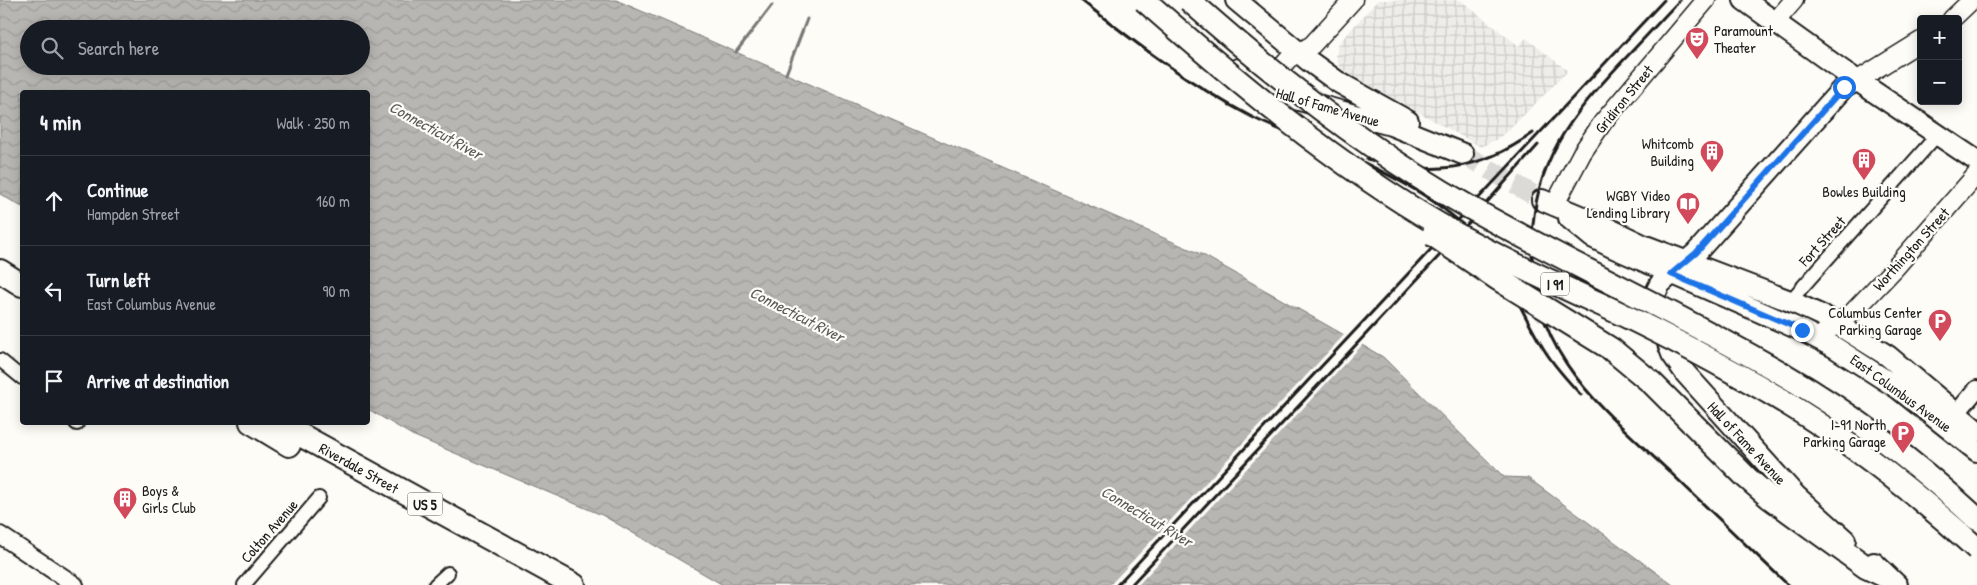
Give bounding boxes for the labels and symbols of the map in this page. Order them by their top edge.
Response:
place label: Paramount Theater [1714,20,1774,58]
theatre icon: Paramount Theater [1684,26,1710,60]
street label: Gridiron Street [1590,60,1659,138]
route start [1833,76,1856,99]
street label: Hall of Fame Avenue [1274,82,1382,132]
water label: Connecticut River [386,95,488,165]
place label: Whitcomb Building [1642,133,1694,171]
building icon: Whitcomb Building [1699,139,1725,173]
building icon: Bowles Building [1851,147,1877,181]
place label: Bowles Building [1822,181,1906,202]
place label: WGBY Video Lending Library [1587,185,1670,223]
library icon: WGBY Video Lending Library [1675,191,1701,225]
street label: Worthington Street [1868,202,1955,295]
street label: Fort Street [1793,211,1851,271]
road number: I 91 [1541,272,1569,296]
water label: Connecticut River [746,281,849,348]
place label: Columbus Center Parking Garage [1828,302,1922,340]
parking icon: Columbus Center Parking Garage [1927,308,1953,342]
route end [1791,319,1814,342]
street label: East Columbus Avenue [1846,349,1956,437]
street label: Hall of Fame Avenue [1703,397,1791,489]
place label: I-91 North Parking Garage [1803,414,1886,452]
parking icon: I-91 North Parking Garage [1890,420,1916,454]
street label: Riverdale Street [315,437,403,499]
place label: Boys & Girls Club [142,480,196,518]
water label: Connecticut River [1097,480,1198,553]
building icon: Boys & Girls Club [112,486,138,520]
road number: US 5 [408,492,442,516]
street label: Colton Avenue [236,495,302,567]

